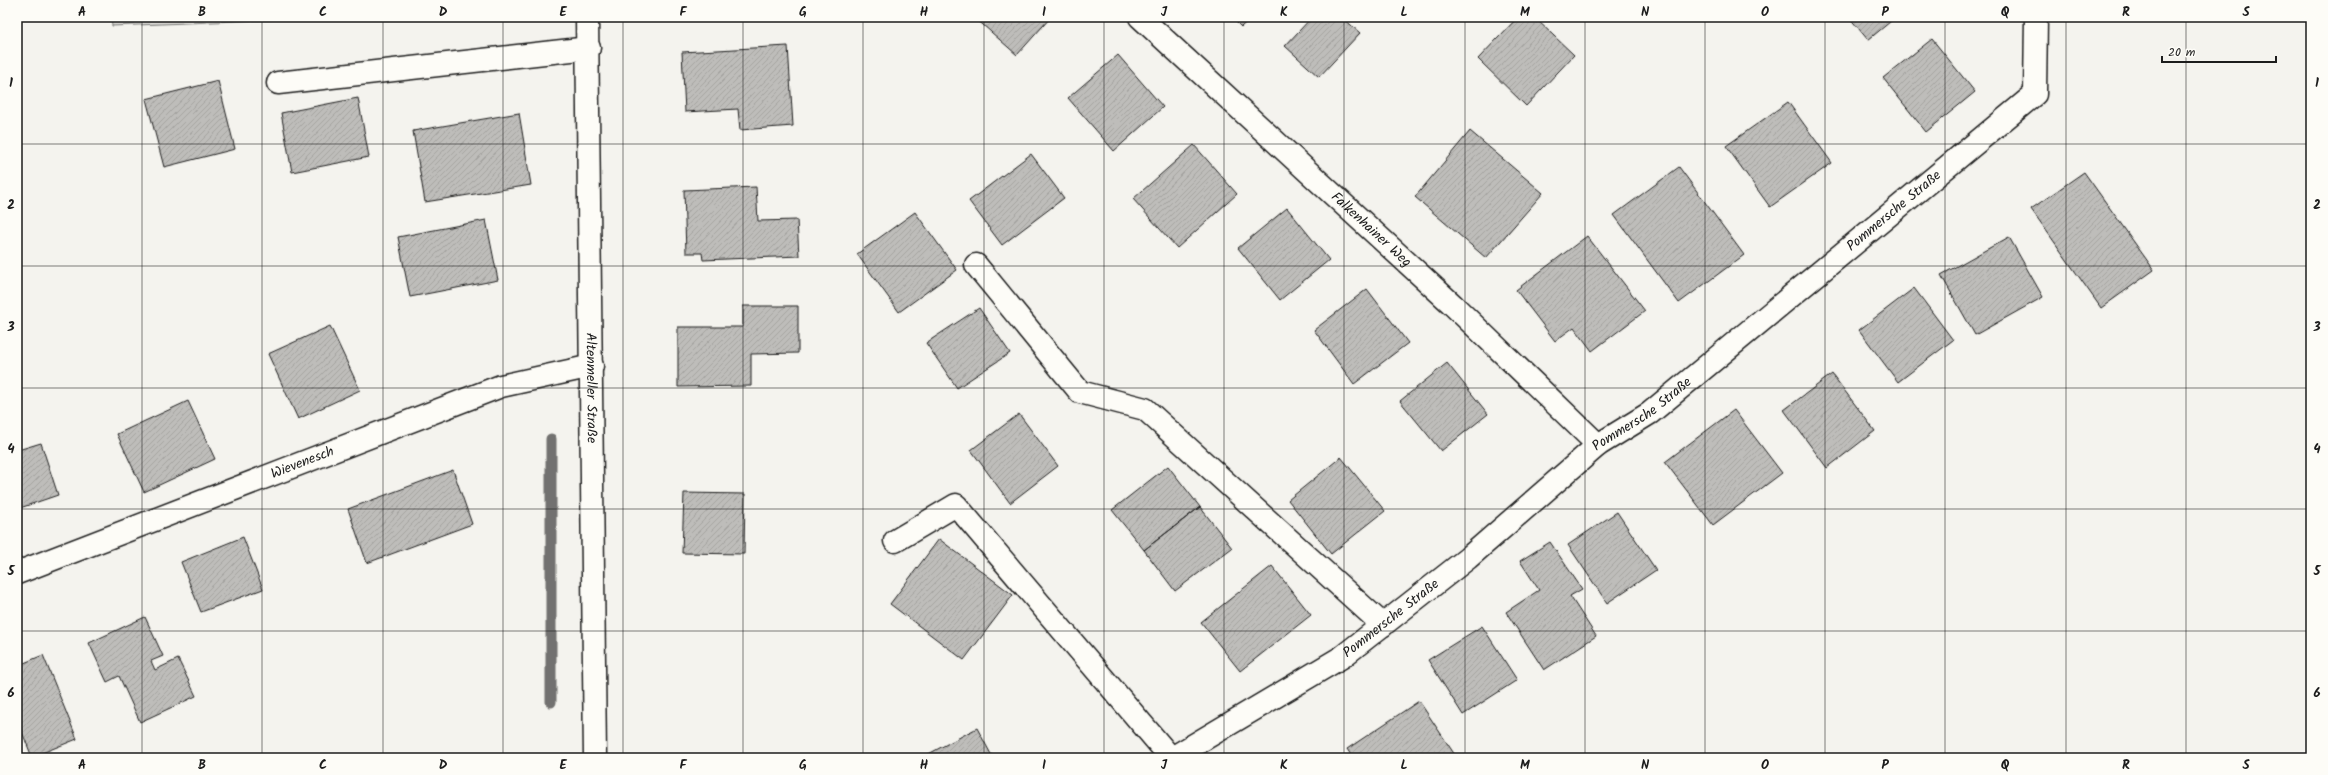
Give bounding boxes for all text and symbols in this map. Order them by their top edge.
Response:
text: A [78,2,86,23]
text: B [198,2,206,23]
text: C [319,2,327,23]
text: D [439,2,448,23]
text: E [559,2,567,23]
text: F [679,2,687,23]
text: G [799,2,807,23]
text: H [920,2,929,23]
text: I [1042,2,1046,23]
text: J [1161,2,1168,23]
text: K [1280,2,1288,23]
text: L [1400,2,1408,23]
text: M [1520,2,1530,23]
text: N [1641,2,1650,23]
text: O [1761,2,1769,23]
text: P [1881,2,1889,23]
text: Q [2001,2,2010,23]
text: R [2122,2,2130,23]
text: S [2242,2,2250,23]
scale bar [2162,38,2276,64]
text: 20 m [2168,43,2196,62]
text: 1 [9,73,13,94]
text: 1 [2315,73,2319,94]
street label: Pommersche Straße [1842,165,1947,257]
street label: Falkenhainer Weg [1326,187,1416,273]
text: 2 [7,195,15,216]
text: 2 [2313,195,2321,216]
text: 3 [6,317,15,338]
text: 3 [2312,317,2321,338]
street label: Altenmeller Straße [579,333,603,444]
street label: Pommersche Straße [1587,371,1697,457]
text: 4 [7,439,15,460]
text: 4 [2313,439,2321,460]
street label: Wievenesch [268,441,337,485]
text: 5 [7,561,16,582]
text: 5 [2313,561,2322,582]
street label: Pommersche Straße [1338,573,1444,663]
text: 6 [7,683,15,704]
text: 6 [2313,683,2321,704]
text: A [78,755,86,775]
text: B [198,755,206,775]
text: C [319,755,327,775]
text: D [439,755,448,775]
text: E [559,755,567,775]
text: F [679,755,687,775]
text: G [799,755,807,775]
text: H [920,755,929,775]
text: I [1042,755,1046,775]
text: J [1161,755,1168,775]
text: K [1280,755,1288,775]
text: L [1400,755,1408,775]
text: M [1520,755,1530,775]
text: N [1641,755,1650,775]
text: O [1761,755,1769,775]
text: P [1881,755,1889,775]
text: Q [2001,755,2010,775]
text: R [2122,755,2130,775]
text: S [2242,755,2250,775]

